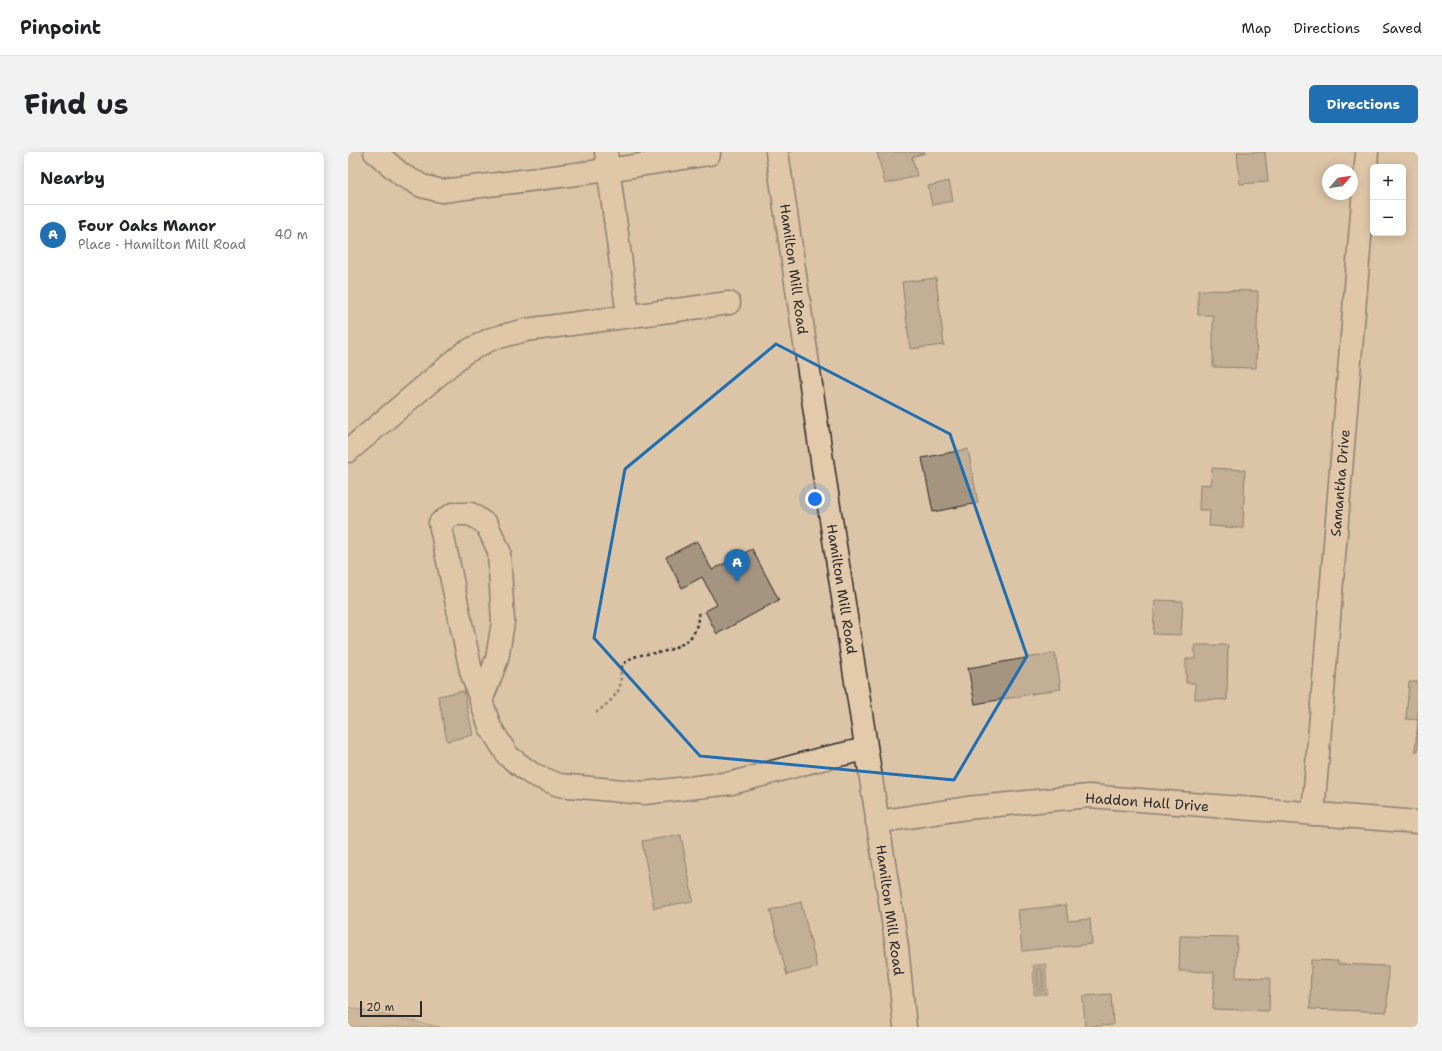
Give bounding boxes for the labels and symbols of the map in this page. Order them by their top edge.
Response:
north arrow [1322,164,1358,200]
street label: Hamilton Mill Road [776,203,812,336]
street label: Samantha Drive [1326,428,1354,537]
your location [805,489,825,509]
street label: Hamilton Mill Road [823,523,861,656]
pin: A [724,549,750,582]
street label: Haddon Hall Drive [1084,789,1210,815]
street label: Hamilton Mill Road [872,844,908,977]
scale bar [360,999,422,1018]

